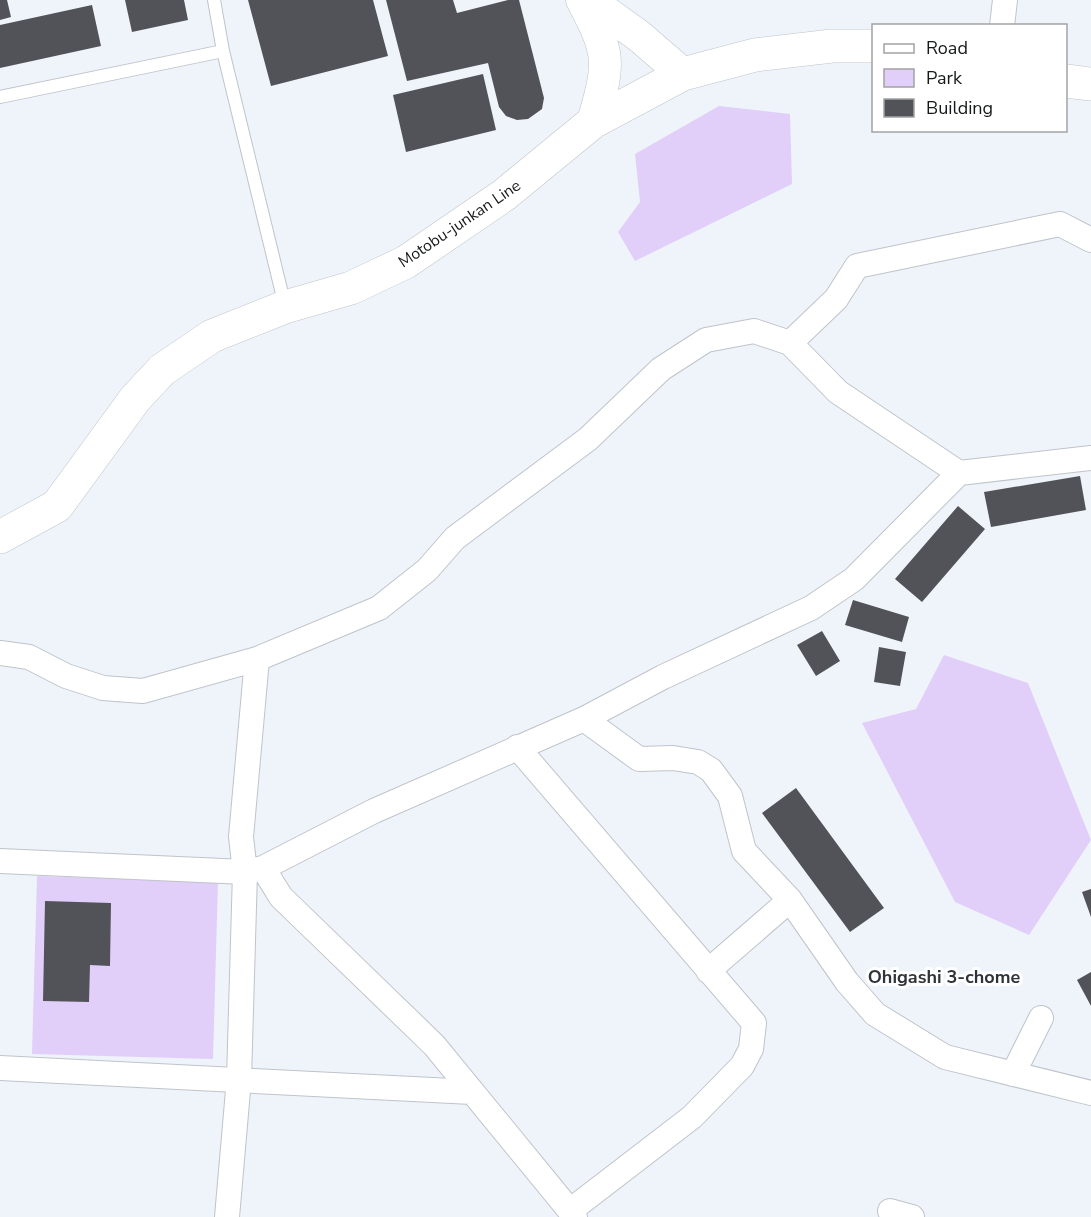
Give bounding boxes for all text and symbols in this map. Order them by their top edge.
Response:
legend [872,24,1067,132]
text: Road [926,36,968,60]
text: Park [926,66,963,90]
text: Building [926,96,993,120]
street label: Motobu-junkan Line [394,175,525,273]
district label: Ohigashi 3-chome [868,965,1021,989]

